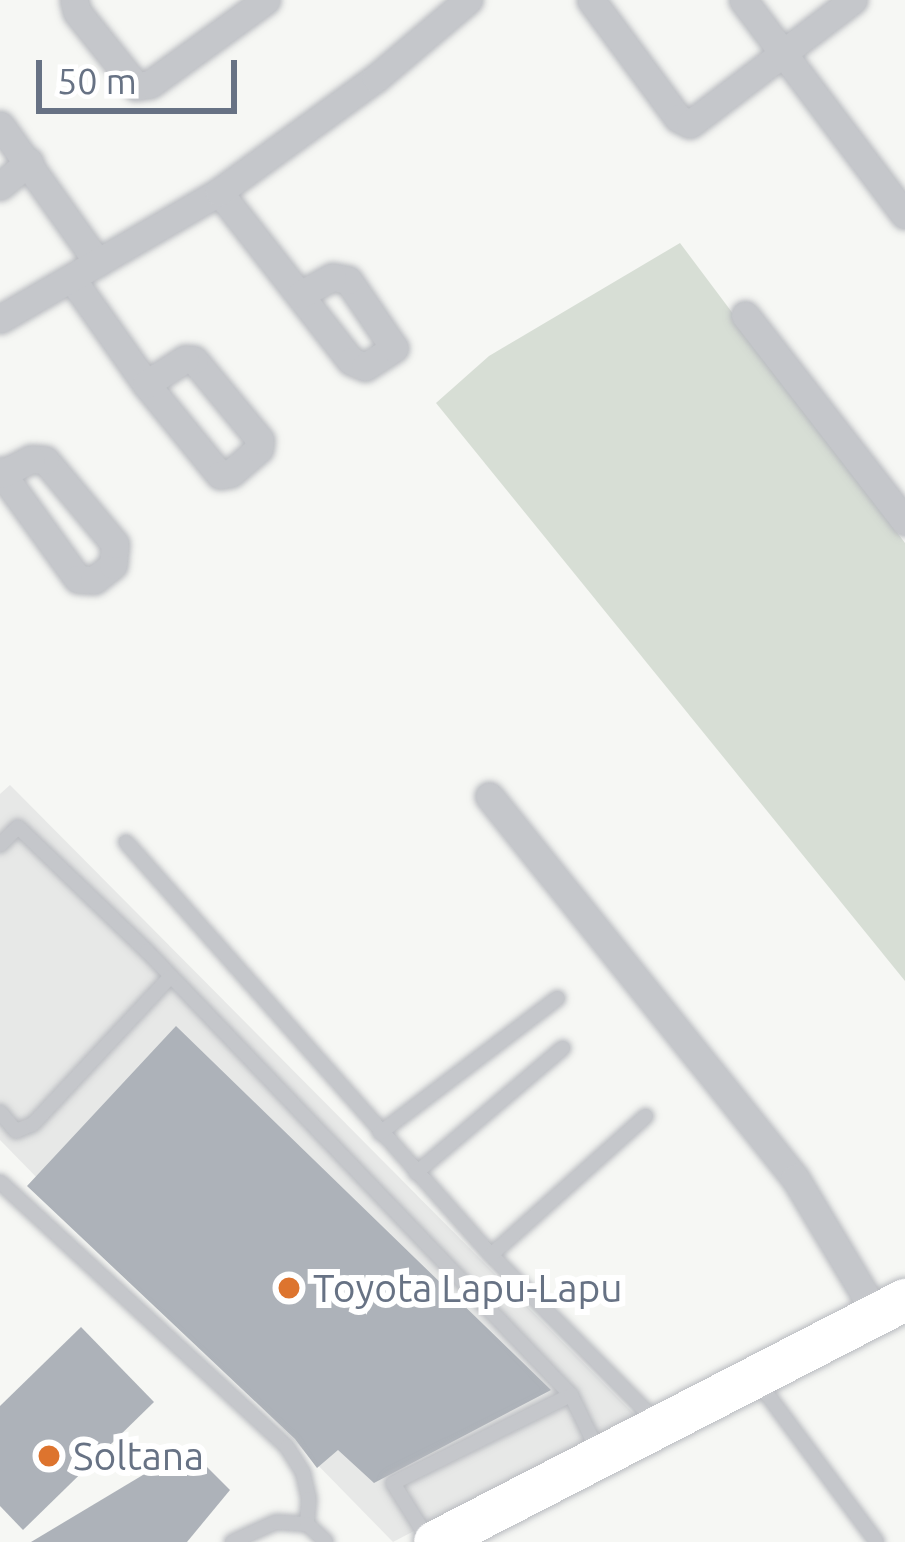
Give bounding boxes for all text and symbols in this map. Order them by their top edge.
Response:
scale bar [42,36,243,110]
text: 50 m [57,60,137,101]
place label: Toyota Lapu-Lapu [313,1265,623,1311]
marker: Toyota Lapu-Lapu [276,1275,302,1301]
place label: Soltana [73,1433,204,1479]
marker: Soltana [36,1443,62,1469]

